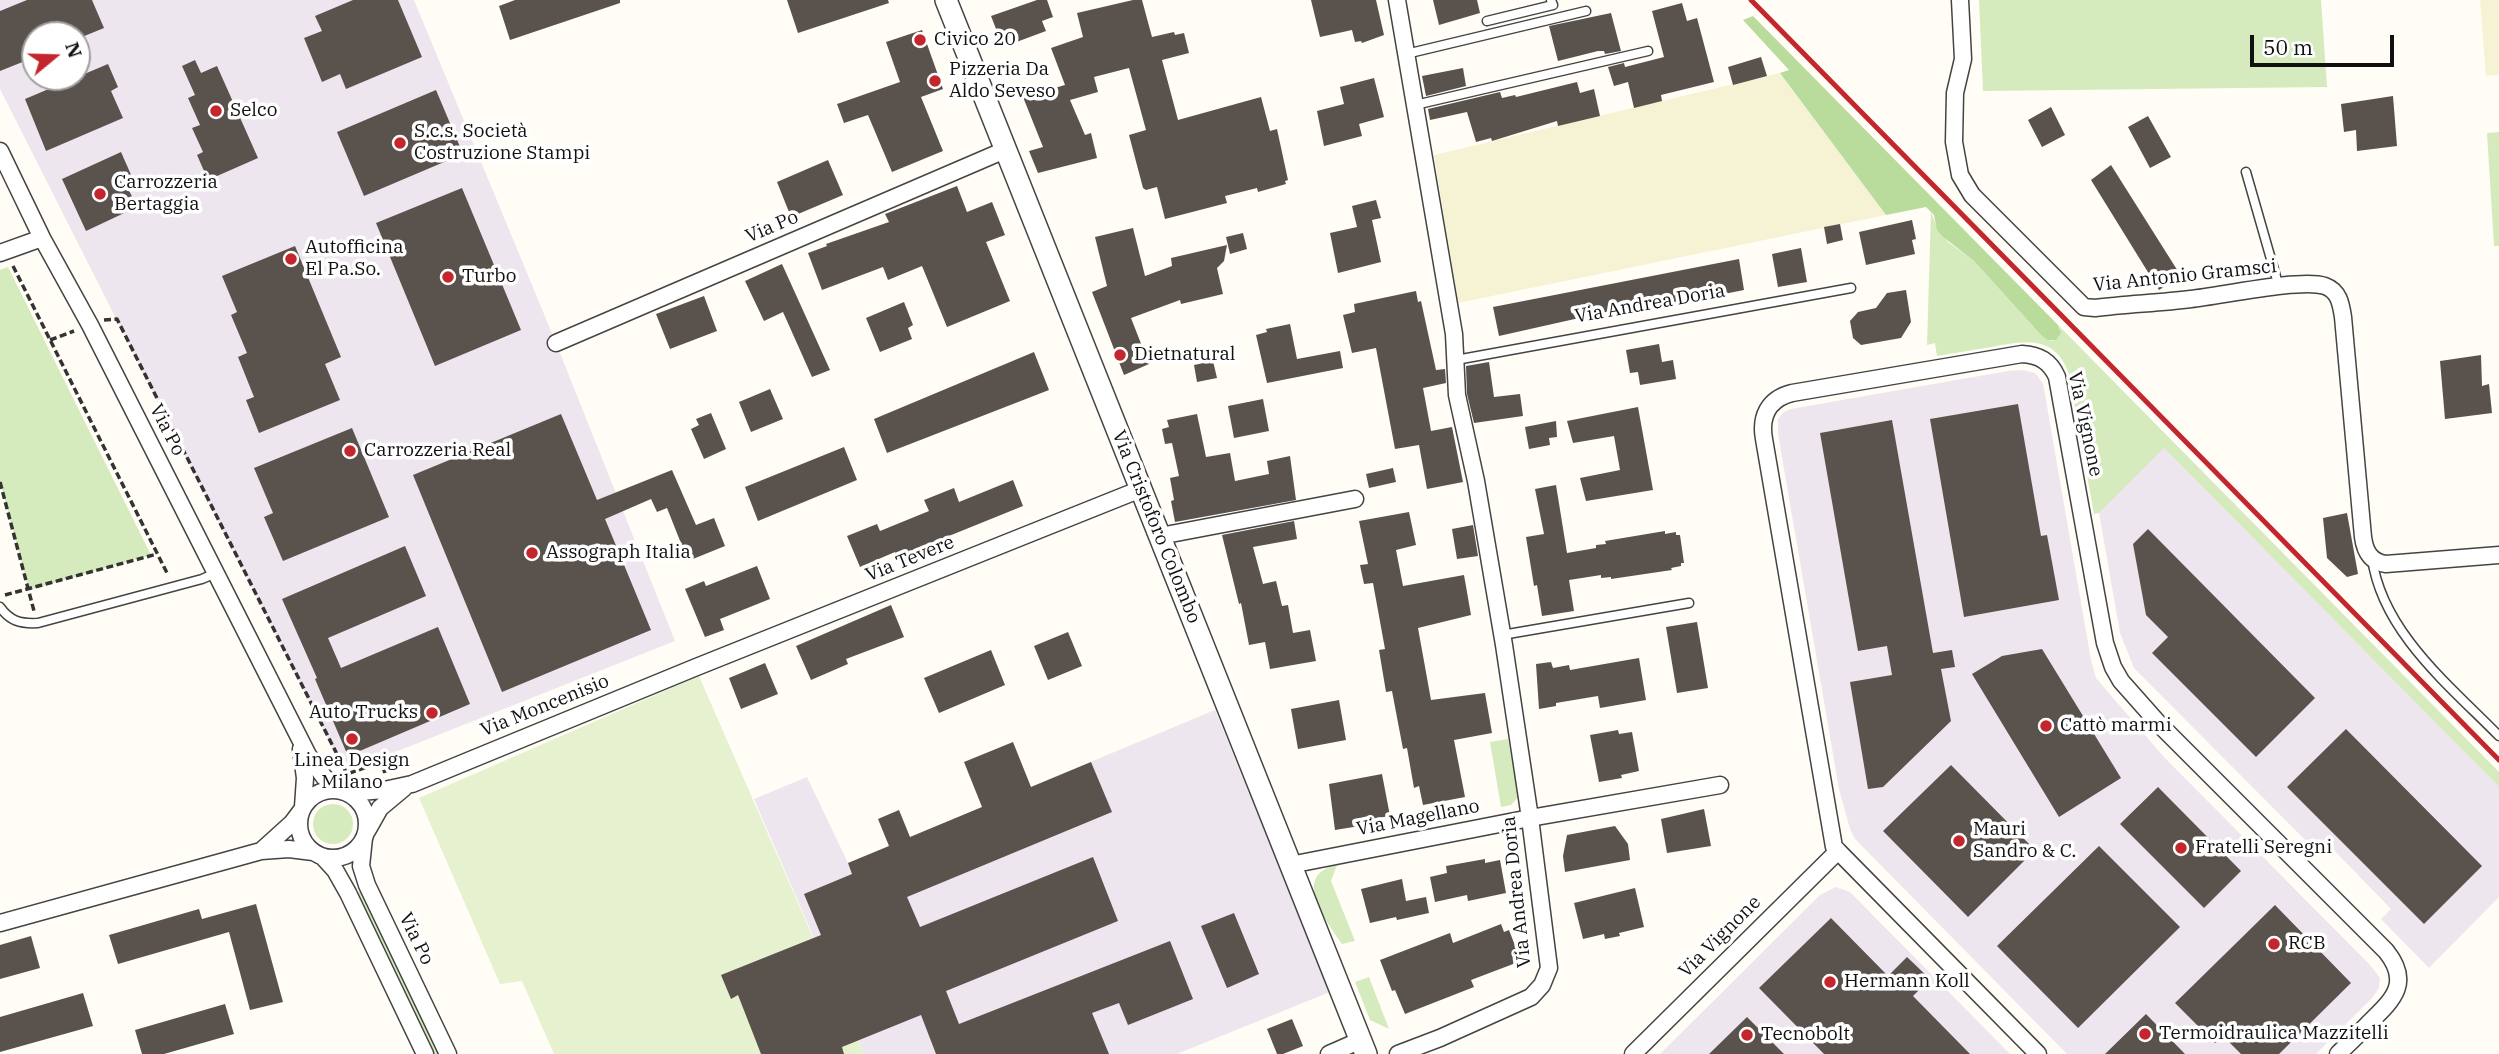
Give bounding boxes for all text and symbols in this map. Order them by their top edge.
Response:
north arrow [21,21,91,91]
scale bar [2254,21,2398,65]
place label: Civico 20 [934,29,1016,51]
marker: Civico 20 [912,32,928,48]
text: 50 m [2263,33,2313,61]
text: N [60,39,88,61]
place label: Pizzeria Da Aldo Seveso [949,59,1056,103]
marker: Pizzeria Da Aldo Seveso [927,73,943,89]
place label: Selco [230,100,277,122]
marker: Selco [208,103,224,119]
place label: S.c.s. Società Costruzione Stampi [414,121,590,165]
marker: S.c.s. Società Costruzione Stampi [392,135,408,151]
place label: Carrozzeria Bertaggia [114,172,218,216]
marker: Carrozzeria Bertaggia [92,186,108,202]
street label: Via Po [742,206,802,248]
place label: Autofficina El Pa.So. [305,237,404,281]
marker: Autofficina El Pa.So. [283,251,299,267]
street label: Via Antonio Gramsci [2092,255,2278,297]
place label: Turbo [462,266,516,288]
marker: Turbo [440,269,456,285]
street label: Via Andrea Doria [1573,280,1727,328]
place label: Dietnatural [1134,344,1236,366]
marker: Dietnatural [1112,347,1128,363]
street label: Via Vignone [2063,369,2107,479]
street label: Via Po [144,400,190,460]
street label: Via Cristoforo Colombo [1107,427,1205,627]
place label: Carrozzeria Real [364,440,511,462]
marker: Carrozzeria Real [342,443,358,459]
street label: Via Tevere [862,531,958,587]
place label: Assograph Italia [546,542,691,564]
marker: Assograph Italia [524,545,540,561]
street label: Via Moncenisio [478,670,612,742]
place label: Auto Trucks [309,702,418,724]
marker: Auto Trucks [424,705,440,721]
place label: Cattò marmi [2060,715,2172,737]
marker: Cattò marmi [2038,718,2054,734]
marker: Linea Design Milano [344,731,360,747]
place label: Linea Design Milano [294,750,410,794]
street label: Via Magellano [1355,795,1481,841]
street label: Via Andrea Doria [1498,815,1536,969]
place label: Mauri Sandro & C. [1973,819,2076,863]
marker: Mauri Sandro & C. [1951,833,1967,849]
place label: Fratelli Seregni [2195,837,2332,859]
marker: Fratelli Seregni [2173,840,2189,856]
street label: Via Vignone [1674,891,1766,983]
street label: Via Po [394,909,438,969]
place label: RCB [2288,933,2326,955]
marker: RCB [2266,936,2282,952]
place label: Hermann Koll [1844,971,1970,993]
marker: Hermann Koll [1822,974,1838,990]
place label: Termoidraulica Mazzitelli [2159,1023,2389,1045]
place label: Tecnobolt [1761,1024,1850,1046]
marker: Termoidraulica Mazzitelli [2137,1026,2153,1042]
marker: Tecnobolt [1739,1027,1755,1043]

